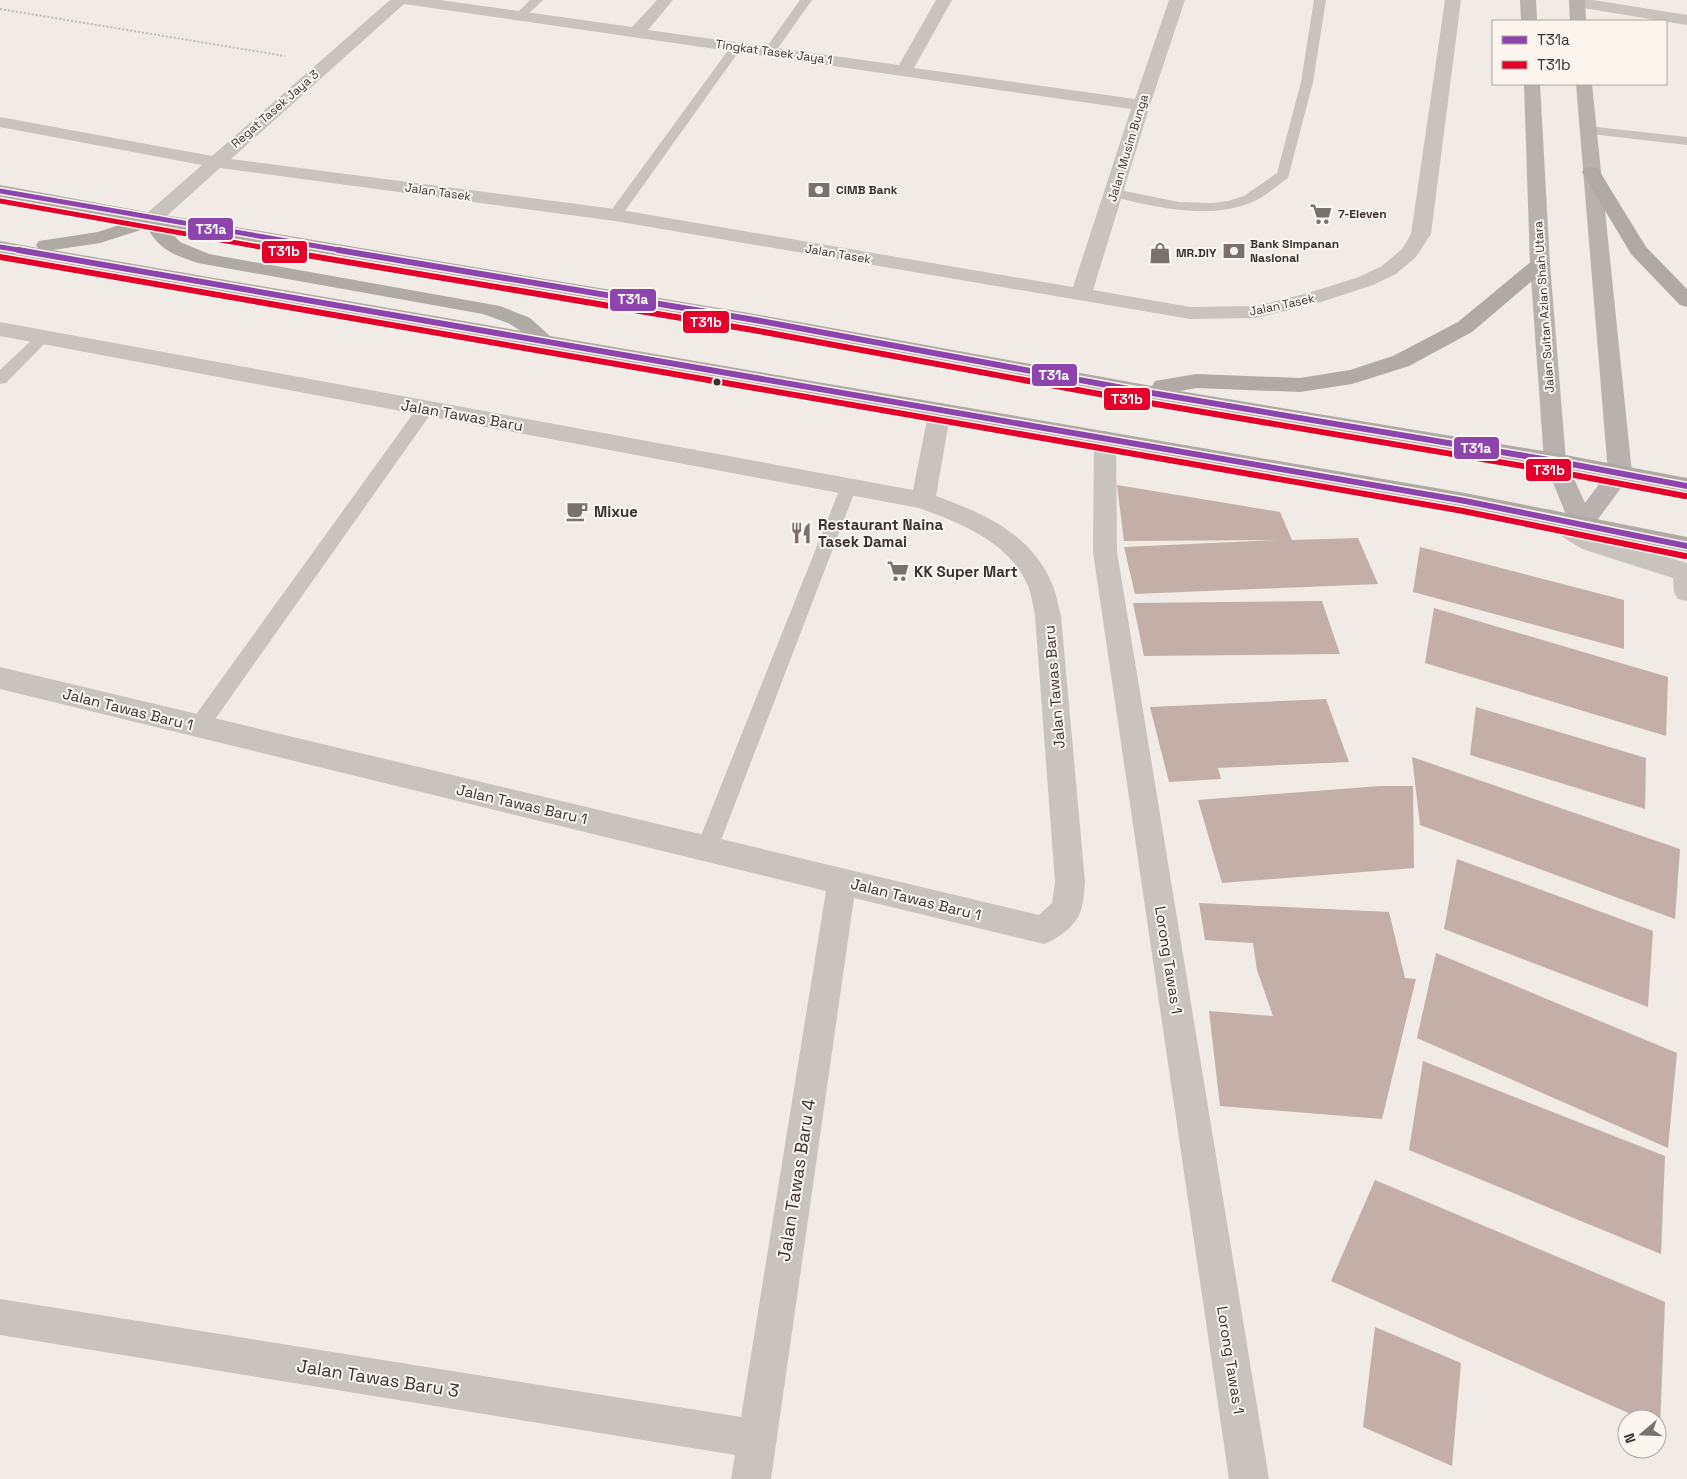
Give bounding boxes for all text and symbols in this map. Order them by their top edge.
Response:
legend [1492,20,1667,85]
text: T31a [1537,30,1570,49]
street label: Tingkat Tasek Jaya 1 [715,36,833,68]
text: T31b [1537,55,1571,74]
street label: Regat Tasek Jaya 3 [228,66,322,152]
street label: Jalan Musim Bunga [1104,92,1152,204]
bank icon: CIMB Bank [806,177,832,203]
street label: Jalan Tasek [404,179,473,205]
place label: CIMB Bank [836,182,898,198]
supermarket icon: 7-Eleven [1308,201,1334,227]
place label: 7-Eleven [1338,206,1387,222]
line badge: T31a [187,217,234,241]
text: T31a [196,220,226,238]
street label: Jalan Sultan Azlan Shah Utara [1530,221,1558,393]
place label: Bank Simpanan Nasional [1250,236,1339,266]
bank icon: Bank Simpanan Nasional [1221,238,1247,264]
line badge: T31b [261,240,308,264]
street label: Jalan Tasek [804,240,873,268]
shop icon: MR.DIY [1147,240,1173,266]
text: T31b [268,242,300,260]
place label: MR.DIY [1176,245,1217,261]
line badge: T31a [609,288,657,312]
text: T31a [618,290,648,308]
street label: Jalan Tasek [1248,290,1317,320]
line badge: T31b [682,310,730,334]
text: T31b [690,313,722,331]
line badge: T31a [1031,363,1078,387]
text: T31a [1039,366,1069,384]
unlabelled marker [712,377,722,387]
line badge: T31b [1103,387,1151,411]
text: T31b [1111,390,1143,408]
street label: Jalan Tawas Baru [399,395,525,435]
line badge: T31a [1453,436,1500,460]
text: T31a [1461,439,1491,457]
line badge: T31b [1525,458,1572,482]
text: T31b [1533,461,1565,479]
cafe icon: Mixue [564,498,590,524]
place label: Mixue [594,502,638,521]
place label: Restaurant Naina Tasek Damai [818,515,943,551]
restaurant icon: Restaurant Naina Tasek Damai [788,520,814,546]
supermarket icon: KK Super Mart [885,558,911,584]
place label: KK Super Mart [914,562,1018,581]
street label: Jalan Tawas Baru [1039,625,1069,749]
street label: Jalan Tawas Baru 1 [61,684,195,734]
street label: Jalan Tawas Baru 1 [455,780,589,828]
street label: Jalan Tawas Baru 1 [849,874,983,924]
street label: Lorong Tawas 1 [1151,905,1187,1015]
street label: Jalan Tawas Baru 4 [772,1097,820,1263]
street label: Lorong Tawas 1 [1213,1305,1249,1415]
street label: Jalan Tawas Baru 3 [295,1354,461,1402]
north arrow [1617,1409,1667,1459]
text: N [1620,1431,1640,1446]

